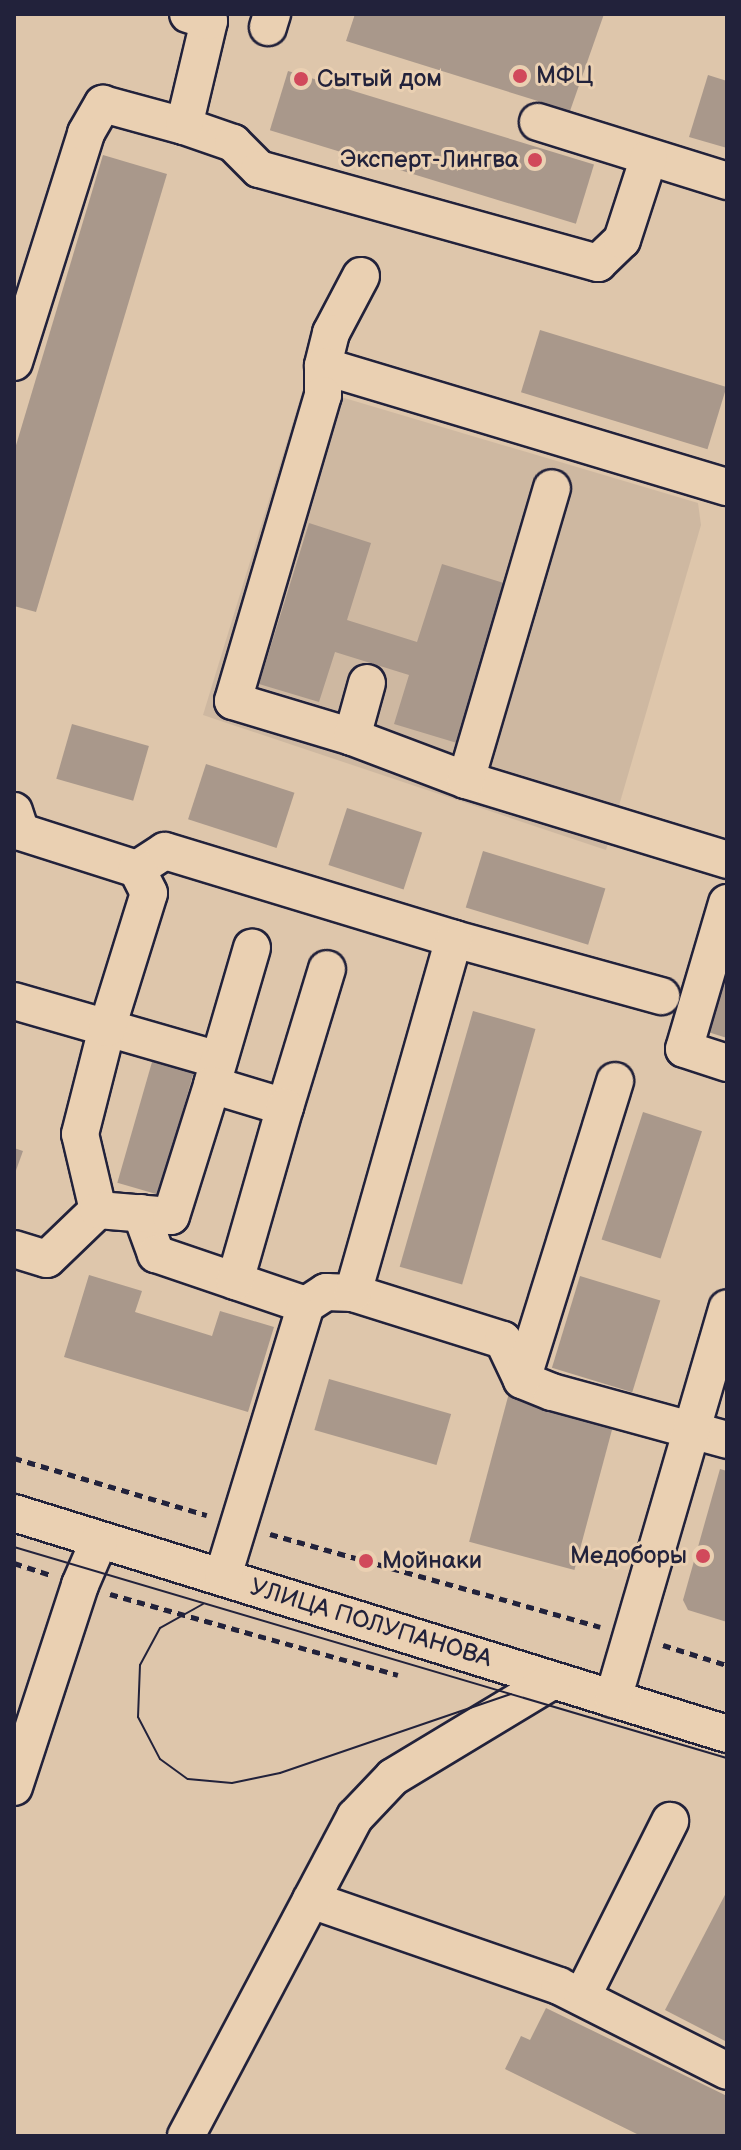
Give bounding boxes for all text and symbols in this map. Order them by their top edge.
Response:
place label: МФЦ [536,62,593,90]
place label: Сытый дом [317,65,442,93]
marker: МФЦ [511,67,529,85]
marker: Сытый дом [292,70,310,88]
place label: Эксперт-Лингва [340,146,519,174]
marker: Эксперт-Лингва [526,151,544,169]
place label: Медоборы [570,1542,687,1570]
place label: Мойнаки [382,1547,482,1575]
marker: Медоборы [694,1547,712,1565]
marker: Мойнаки [357,1552,375,1570]
street label: УЛИЦА ПОЛУПАНОВА [247,1573,495,1673]

